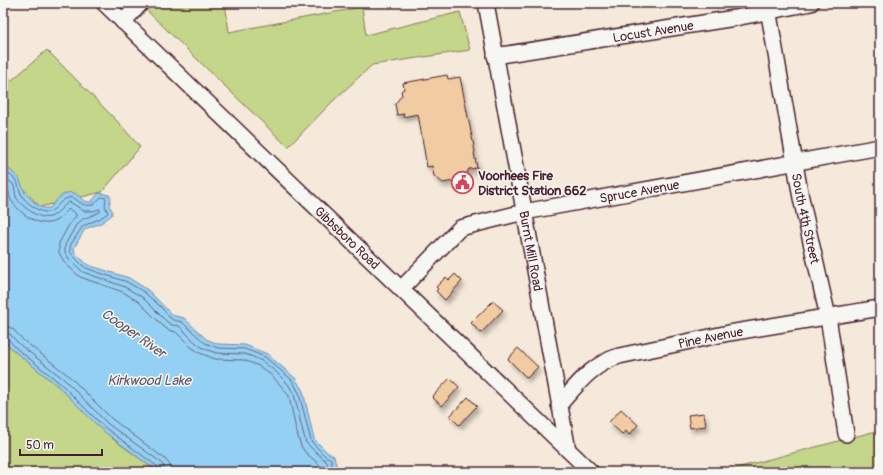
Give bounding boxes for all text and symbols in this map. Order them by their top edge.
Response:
street label: Locust Avenue [612,18,695,46]
place label: Voorhees Fire District Station 662 [478,168,587,199]
public building icon: Voorhees Fire District Station 662 [449,169,475,195]
street label: South 4th Street [788,172,823,266]
street label: Spruce Avenue [598,177,681,207]
street label: Gibbsboro Road [311,203,383,273]
street label: Burnt Mill Road [515,209,546,293]
water label: Cooper River [98,305,171,363]
street label: Pine Avenue [677,324,745,352]
water label: Kirkwood Lake [107,372,193,389]
scale bar [20,431,102,457]
text: 50 m [26,438,54,453]

